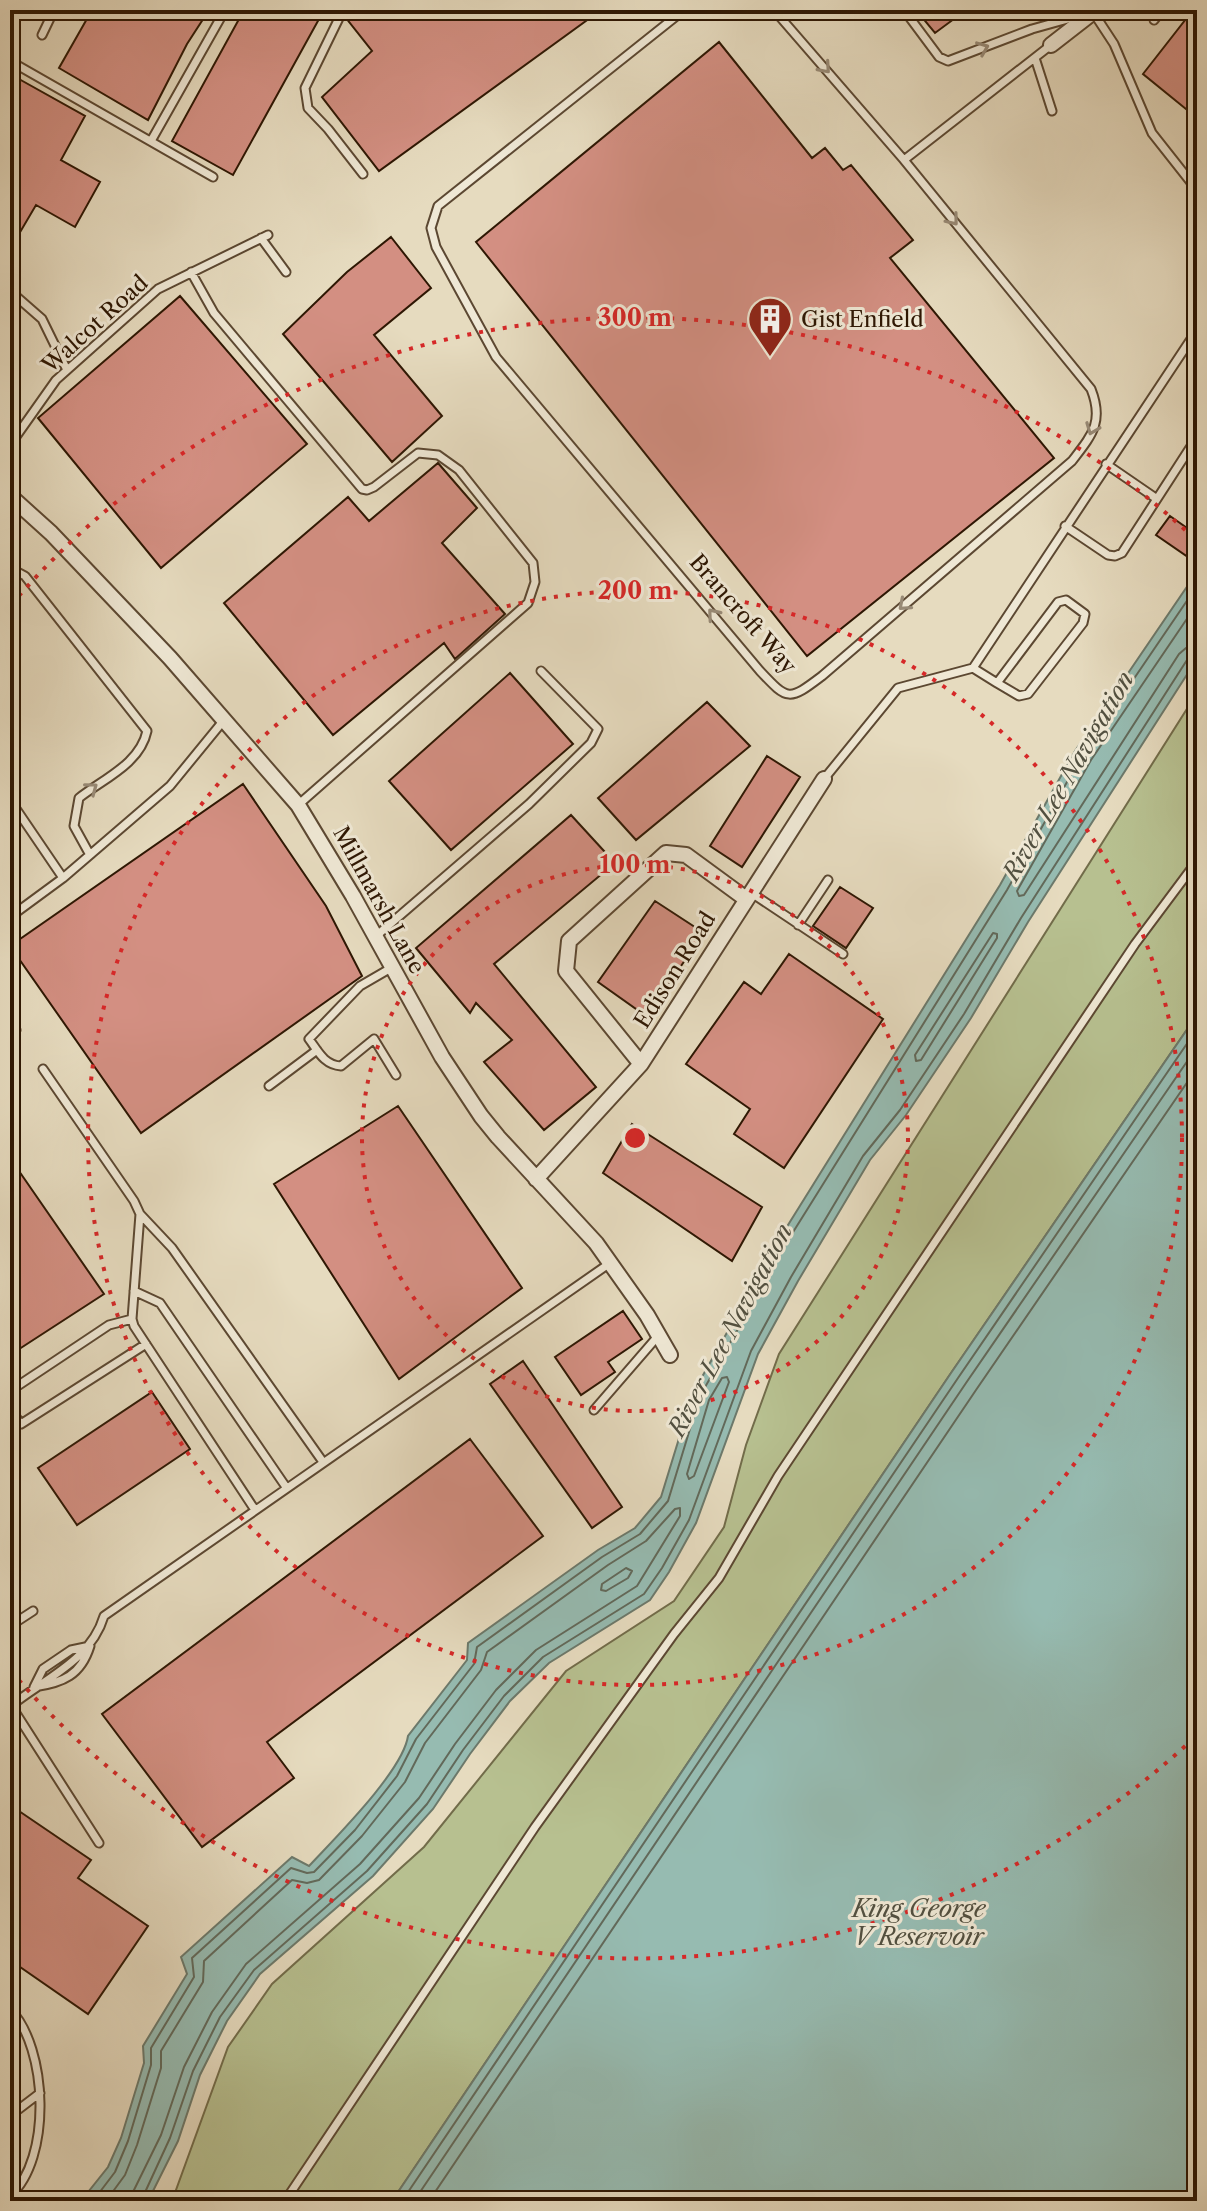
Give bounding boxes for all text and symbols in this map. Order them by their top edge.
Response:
one-way arrow [975,41,989,58]
one-way arrow [815,59,830,74]
one-way arrow [943,211,958,226]
street label: Walcot Road [36,269,154,379]
building icon: Gist Enfield [746,295,794,358]
text: 300 m [598,303,672,332]
place label: Gist Enfield [801,306,924,333]
one-way arrow [1085,421,1102,435]
street label: Brancroft Way [684,549,803,680]
text: 200 m [598,576,672,605]
one-way arrow [899,595,914,610]
one-way arrow [708,609,723,624]
water label: River Lee Navigation [995,666,1140,888]
one-way arrow [83,784,98,798]
street label: Millmarsh Lane [327,821,431,979]
text: 100 m [599,850,671,879]
street label: Edison Road [628,907,722,1033]
centre of rings [621,1124,649,1152]
water label: River Lee Navigation [661,1219,798,1443]
water label: King George V Reservoir [850,1894,987,1951]

